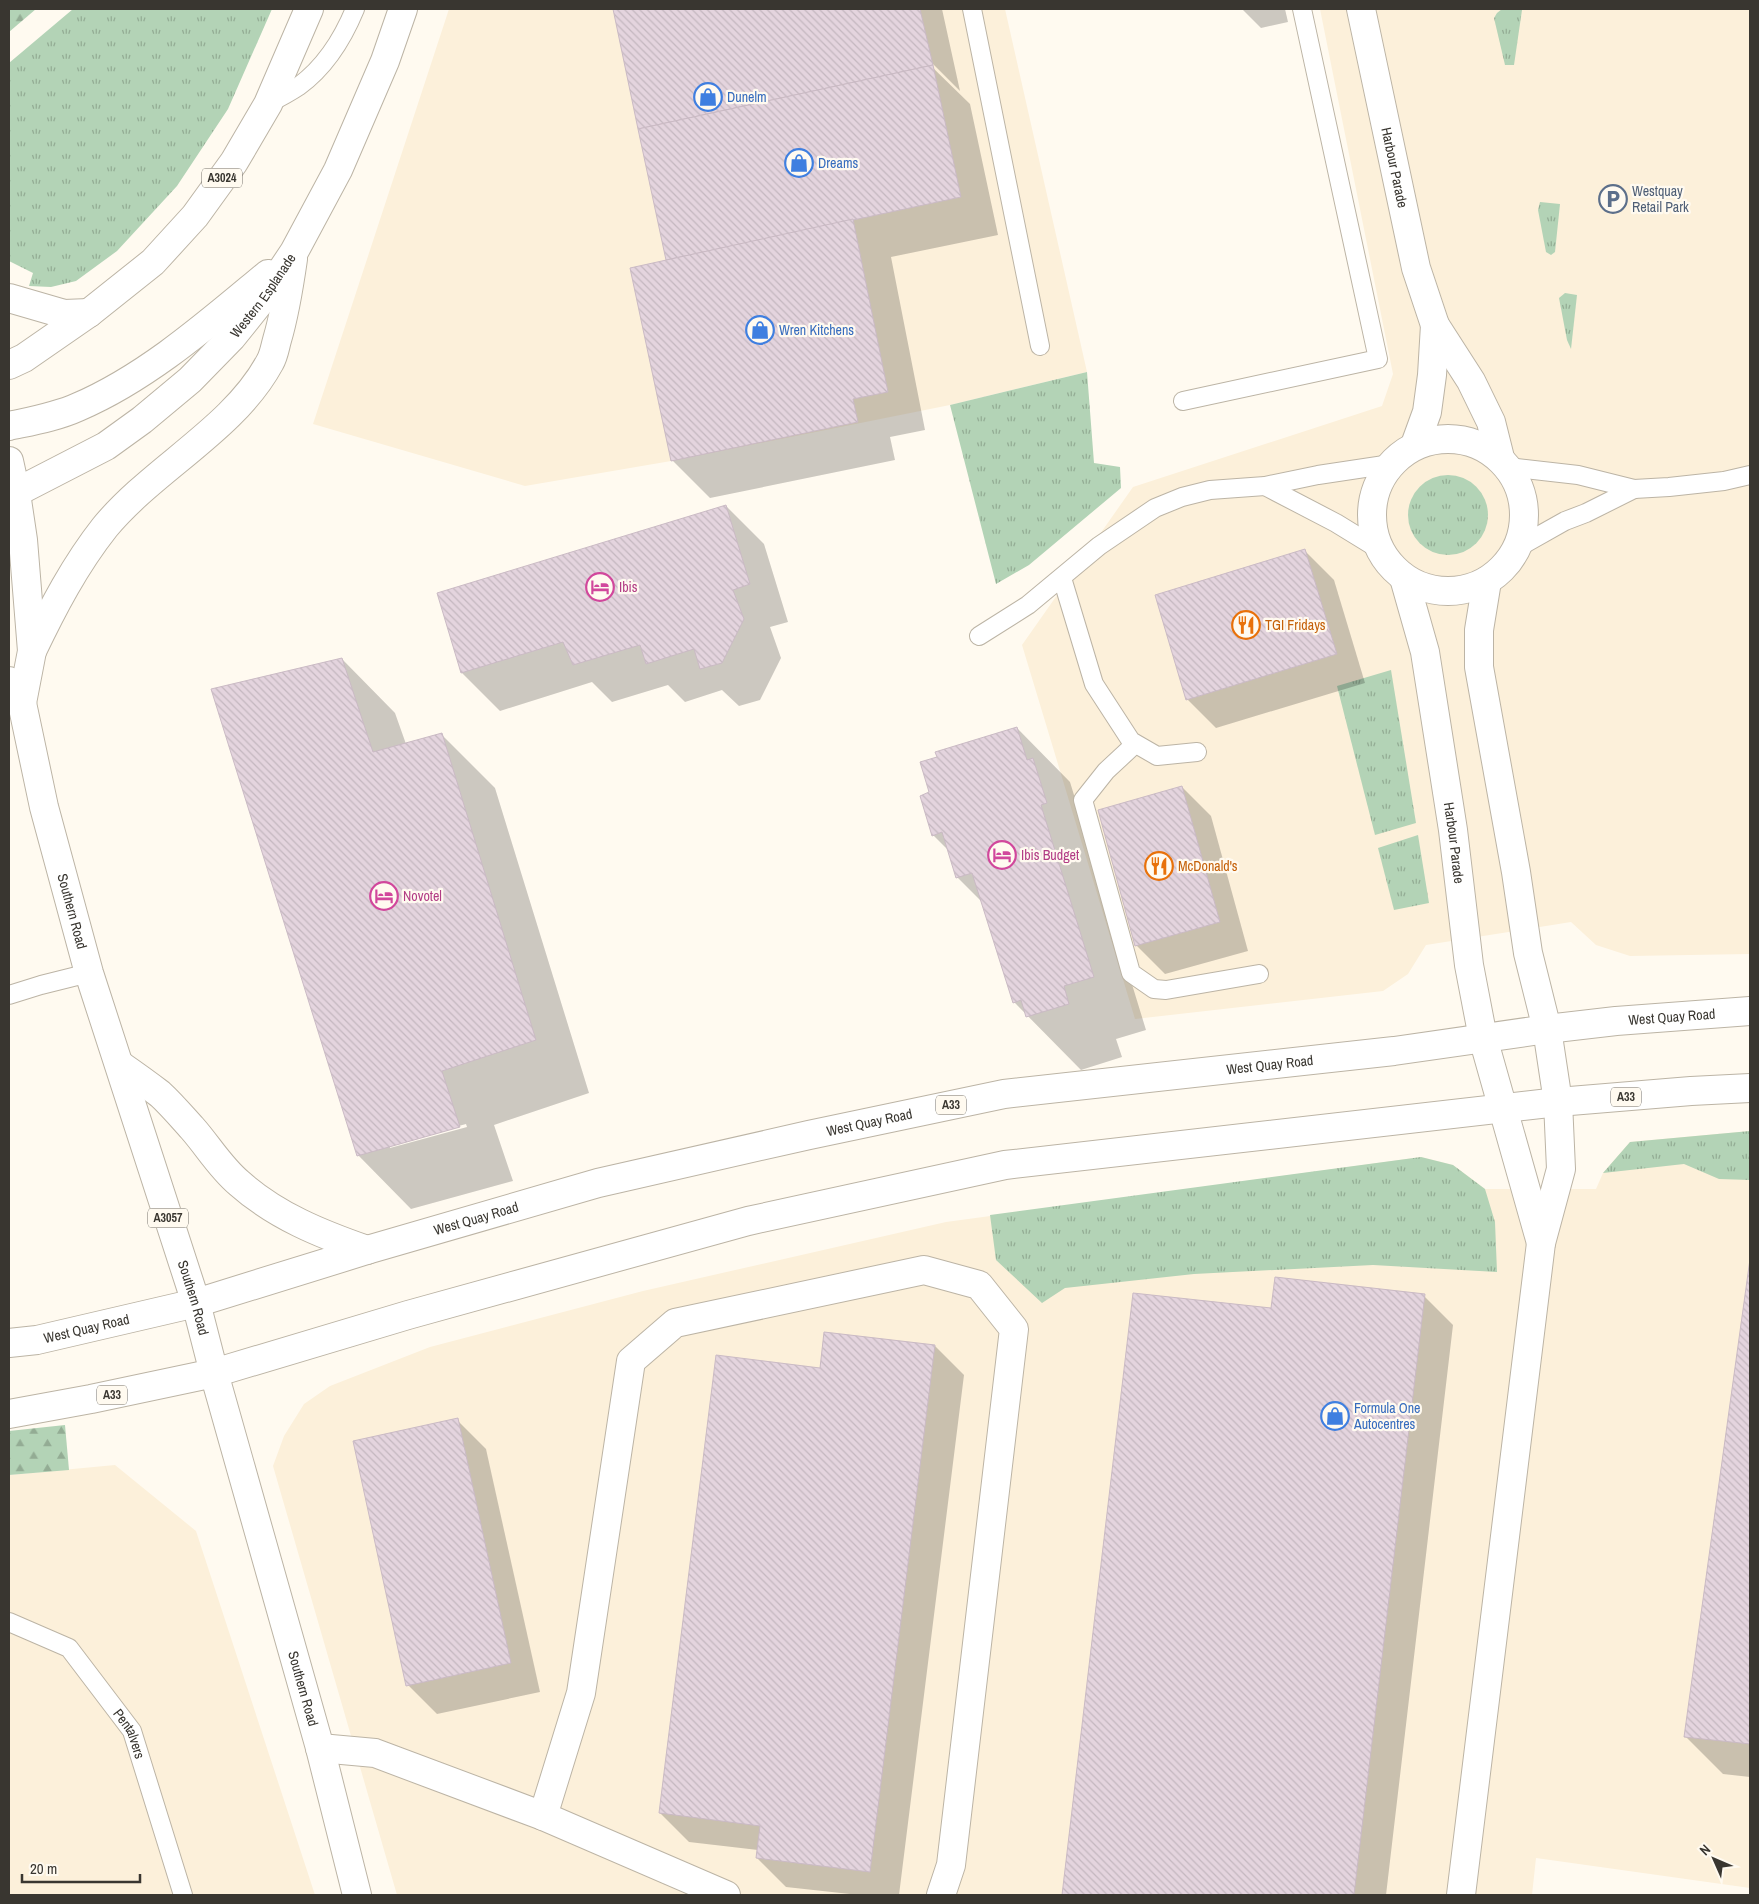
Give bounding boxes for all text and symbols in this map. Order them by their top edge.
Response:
shop icon: Dunelm [693,82,723,112]
place label: Dunelm [727,88,767,106]
street label: Harbour Parade [1377,126,1412,209]
shop icon: Dreams [784,148,814,178]
place label: Dreams [818,154,858,172]
road number: A3024 [202,168,242,188]
place label: Westquay Retail Park [1632,182,1689,216]
parking icon: Westquay Retail Park [1598,184,1628,214]
street label: Western Esplanade [226,250,300,341]
shop icon: Wren Kitchens [745,315,775,345]
place label: Wren Kitchens [779,321,854,339]
hotel icon: Ibis [585,572,615,602]
place label: Ibis [619,578,638,596]
restaurant icon: TGI Fridays [1231,610,1261,640]
place label: TGI Fridays [1265,616,1326,634]
street label: Harbour Parade [1440,801,1468,884]
hotel icon: Ibis Budget [987,840,1017,870]
place label: Ibis Budget [1021,846,1079,864]
restaurant icon: McDonald's [1144,851,1174,881]
place label: McDonald's [1178,857,1238,875]
street label: Southern Road [53,872,91,951]
hotel icon: Novotel [369,881,399,911]
place label: Novotel [403,887,442,905]
street label: West Quay Road [1628,1005,1716,1029]
street label: West Quay Road [1225,1051,1314,1078]
road number: A33 [1611,1088,1641,1106]
road number: A33 [936,1096,966,1114]
street label: West Quay Road [825,1105,914,1140]
street label: West Quay Road [432,1198,521,1239]
road number: A3057 [148,1208,188,1228]
street label: Southern Road [174,1258,213,1337]
street label: West Quay Road [42,1310,131,1347]
road number: A33 [97,1386,127,1404]
place label: Formula One Autocentres [1353,1399,1420,1433]
shop icon: Formula One Autocentres [1320,1401,1350,1431]
street label: Southern Road [284,1649,322,1728]
street label: Pentalvers [109,1705,149,1761]
north arrow [1689,1834,1739,1884]
text: N [1696,1841,1714,1859]
scale bar [22,1852,140,1884]
text: 20 m [30,1858,57,1879]

